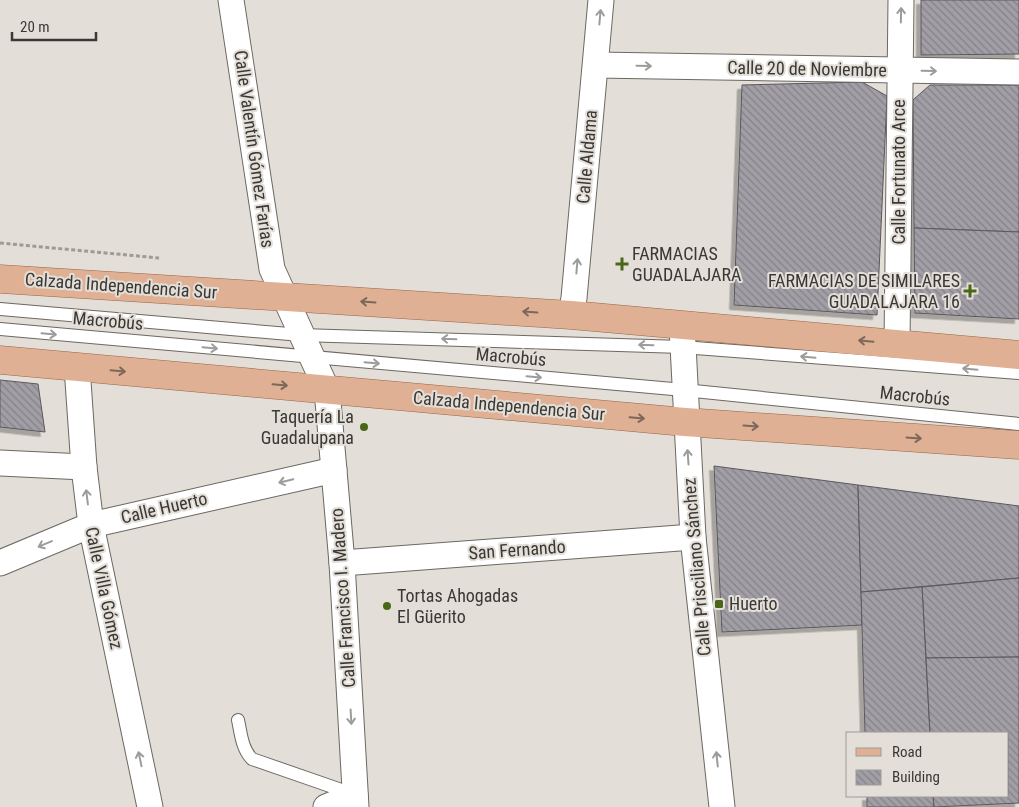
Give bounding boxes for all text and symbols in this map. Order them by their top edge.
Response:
one-way arrow [896,7,906,24]
scale bar [12,10,96,42]
one-way arrow [595,10,604,26]
text: 20 m [20,18,50,36]
street label: Calle Valentín Gómez Farías [230,49,279,249]
street label: Calle 20 de Noviembre [727,57,887,80]
one-way arrow [636,61,652,71]
one-way arrow [921,66,937,76]
street label: Calle Fortunato Arce [888,99,909,245]
street label: Calle Aldama [572,109,601,205]
place label: FARMACIAS GUADALAJARA [632,243,742,285]
marker: FARMACIAS GUADALAJARA [616,258,628,270]
one-way arrow [572,259,582,275]
street label: Calzada Independencia Sur [24,268,218,303]
place label: FARMACIAS DE SIMILARES GUADALAJARA 16 [768,270,960,312]
marker: FARMACIAS DE SIMILARES GUADALAJARA 16 [964,285,976,297]
one-way arrow [360,297,376,306]
street label: Macrobús [72,307,144,334]
one-way arrow [522,307,538,316]
one-way arrow [40,329,56,338]
one-way arrow [441,335,457,344]
one-way arrow [858,336,874,346]
one-way arrow [639,341,655,350]
one-way arrow [202,343,218,353]
street label: Macrobús [475,343,547,370]
one-way arrow [801,352,817,361]
one-way arrow [364,358,380,368]
one-way arrow [963,365,979,374]
one-way arrow [110,366,126,375]
one-way arrow [526,372,542,382]
one-way arrow [272,381,288,390]
street label: Macrobús [879,381,951,410]
street label: Calzada Independencia Sur [412,387,606,424]
place label: Taquería La Guadalupana [261,406,354,448]
one-way arrow [629,413,645,422]
marker: Taquería La Guadalupana [358,421,370,433]
one-way arrow [743,422,759,431]
one-way arrow [905,433,921,442]
one-way arrow [683,450,692,466]
one-way arrow [279,477,295,486]
street label: Calle Prisciliano Sánchez [678,477,715,657]
street label: Calle Huerto [119,487,209,528]
one-way arrow [82,489,92,505]
street label: Calle Francisco I. Madero [326,508,359,689]
street label: Calle Villa Gómez [81,525,128,651]
street label: San Fernando [468,536,566,563]
one-way arrow [38,540,53,550]
place label: Tortas Ahogadas El Güerito [397,585,518,627]
place label: Huerto [729,593,777,614]
marker: Huerto [713,598,725,610]
marker: Tortas Ahogadas El Güerito [381,600,393,612]
one-way arrow [347,709,356,725]
legend [846,732,1009,797]
text: Road [892,743,922,761]
one-way arrow [712,751,721,767]
one-way arrow [135,752,144,768]
text: Building [892,768,940,786]

